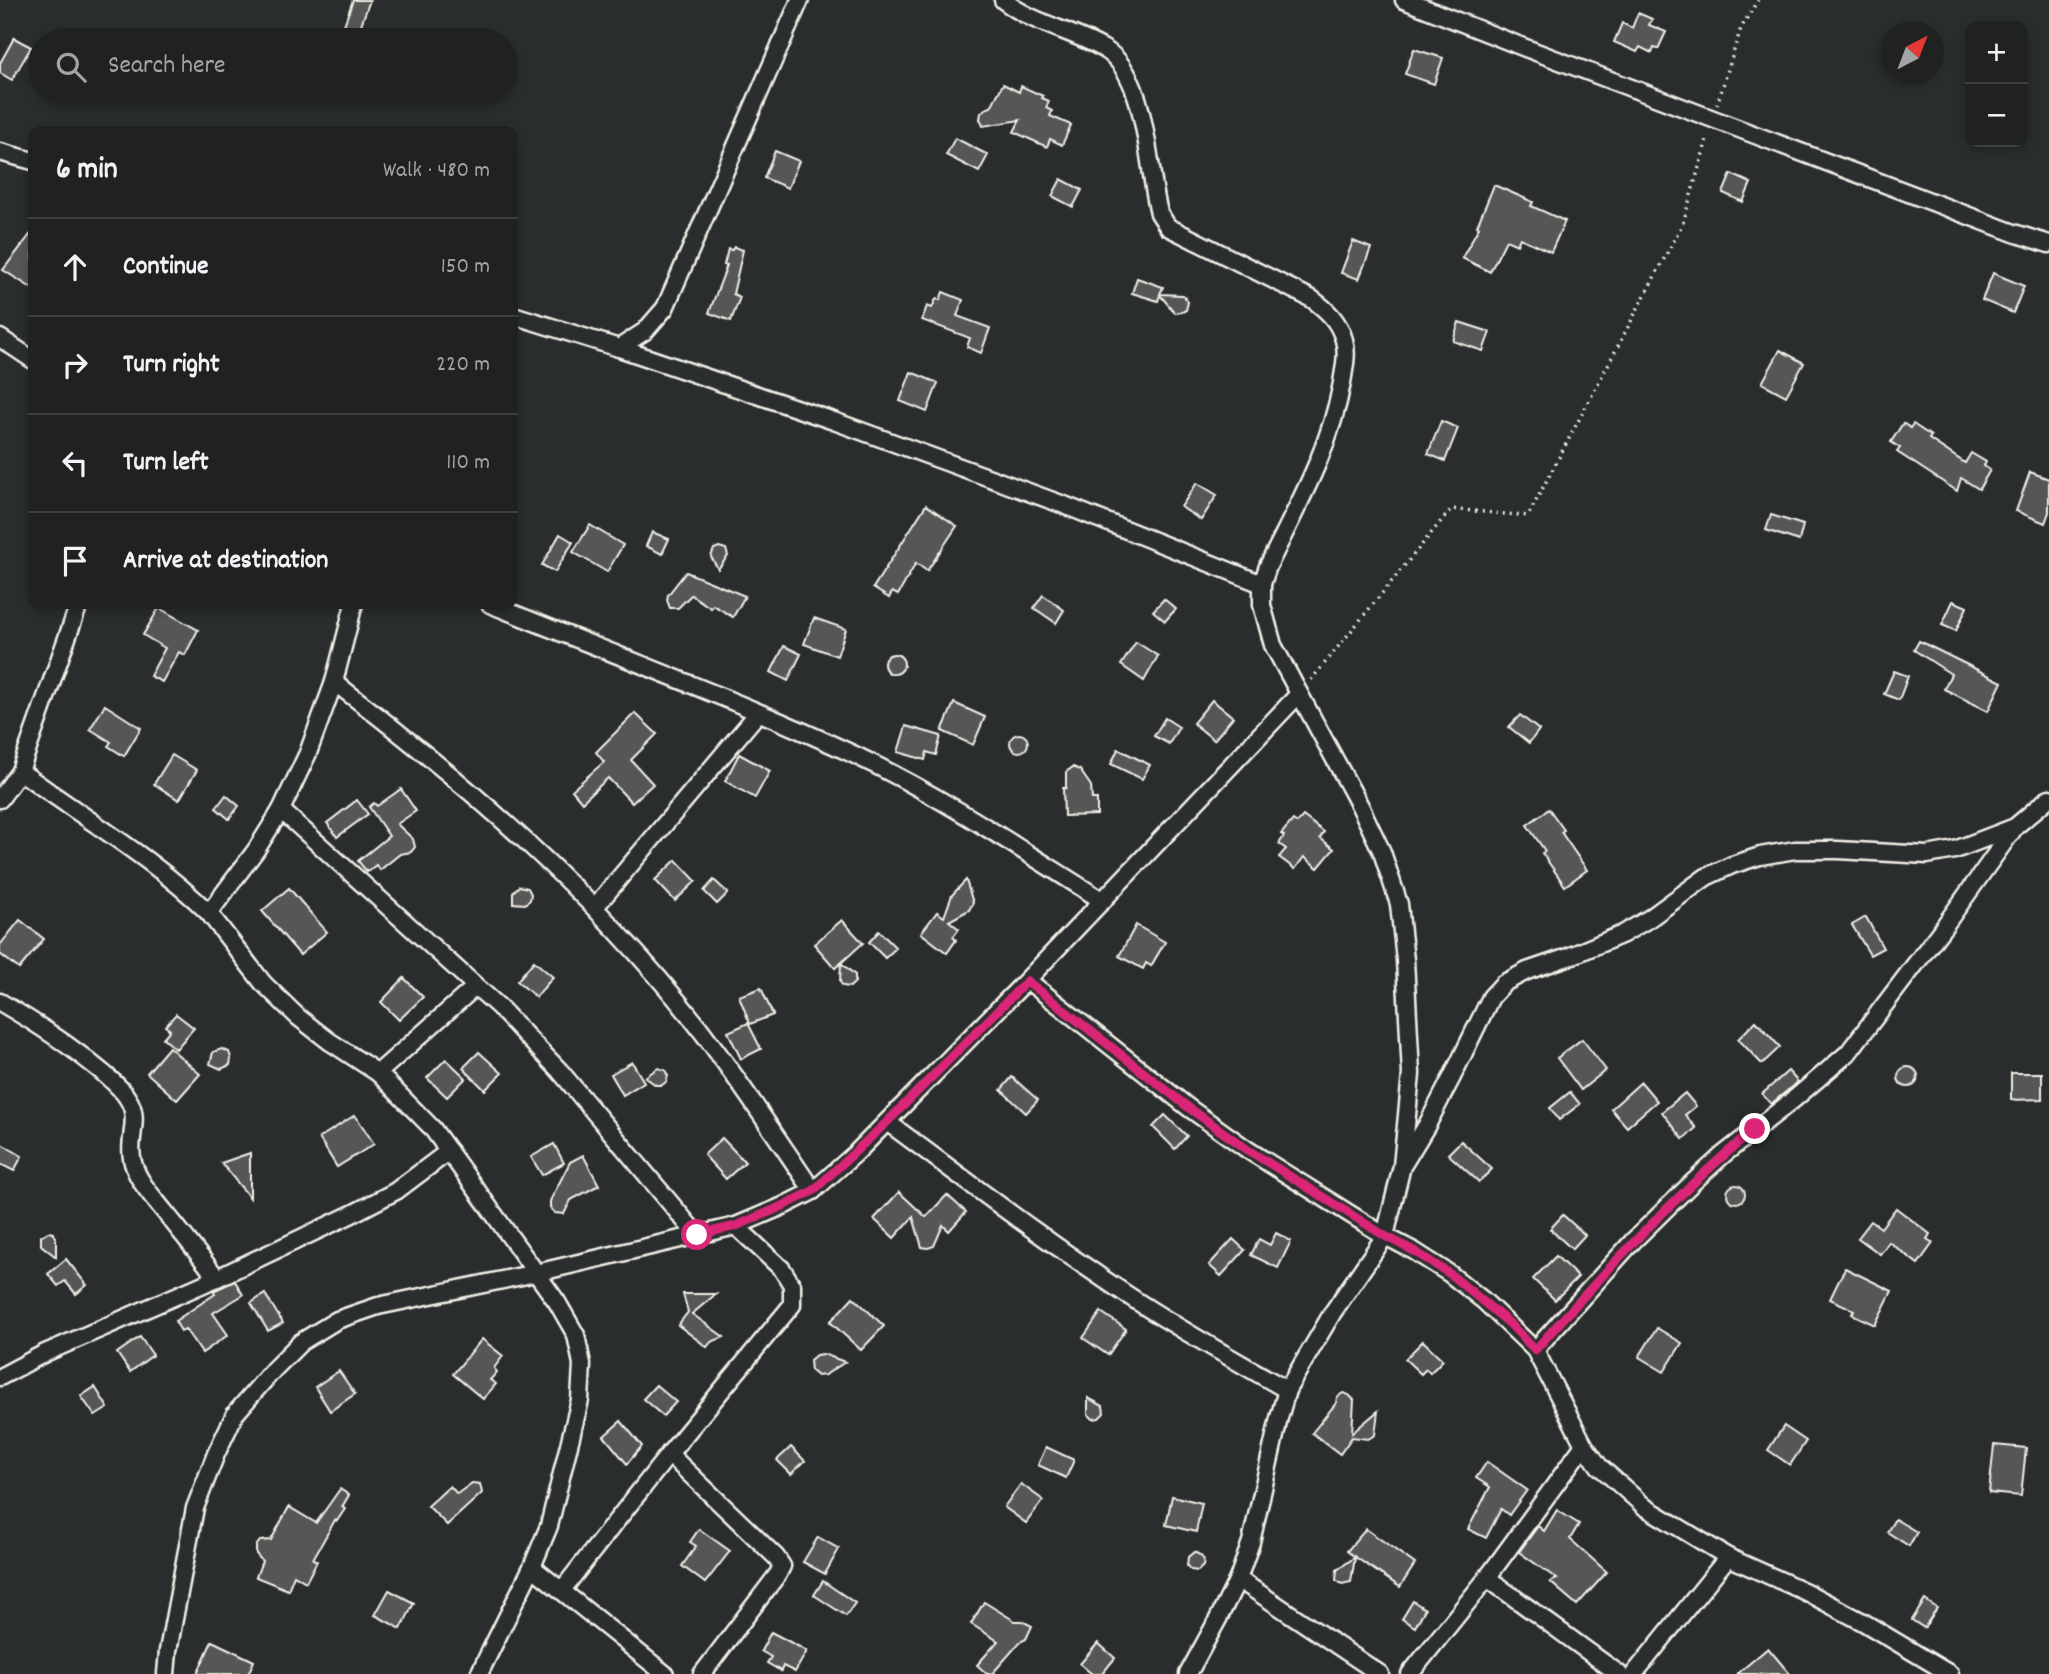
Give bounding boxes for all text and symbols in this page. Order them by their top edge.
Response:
north arrow [1881,21,1944,84]
map controls [1965,21,2028,147]
button: + [1965,21,2028,84]
search box [28,28,518,105]
icon: search [52,48,90,86]
text: Search here [108,48,226,85]
button: − [1965,84,2028,147]
text: 6 min [56,150,118,193]
text: Walk · 480 m [383,155,490,188]
icon: ahead [56,248,94,286]
text: Continue [123,249,208,286]
text: 150 m [441,251,490,284]
icon: right [56,346,94,384]
text: Turn right [123,347,220,384]
text: 220 m [436,349,490,382]
icon: left [56,444,94,482]
text: Turn left [123,445,209,482]
text: 110 m [446,447,490,480]
icon: arrive [56,542,94,580]
text: Arrive at destination [123,543,328,580]
route end [1739,1113,1770,1144]
route start [681,1219,712,1250]

